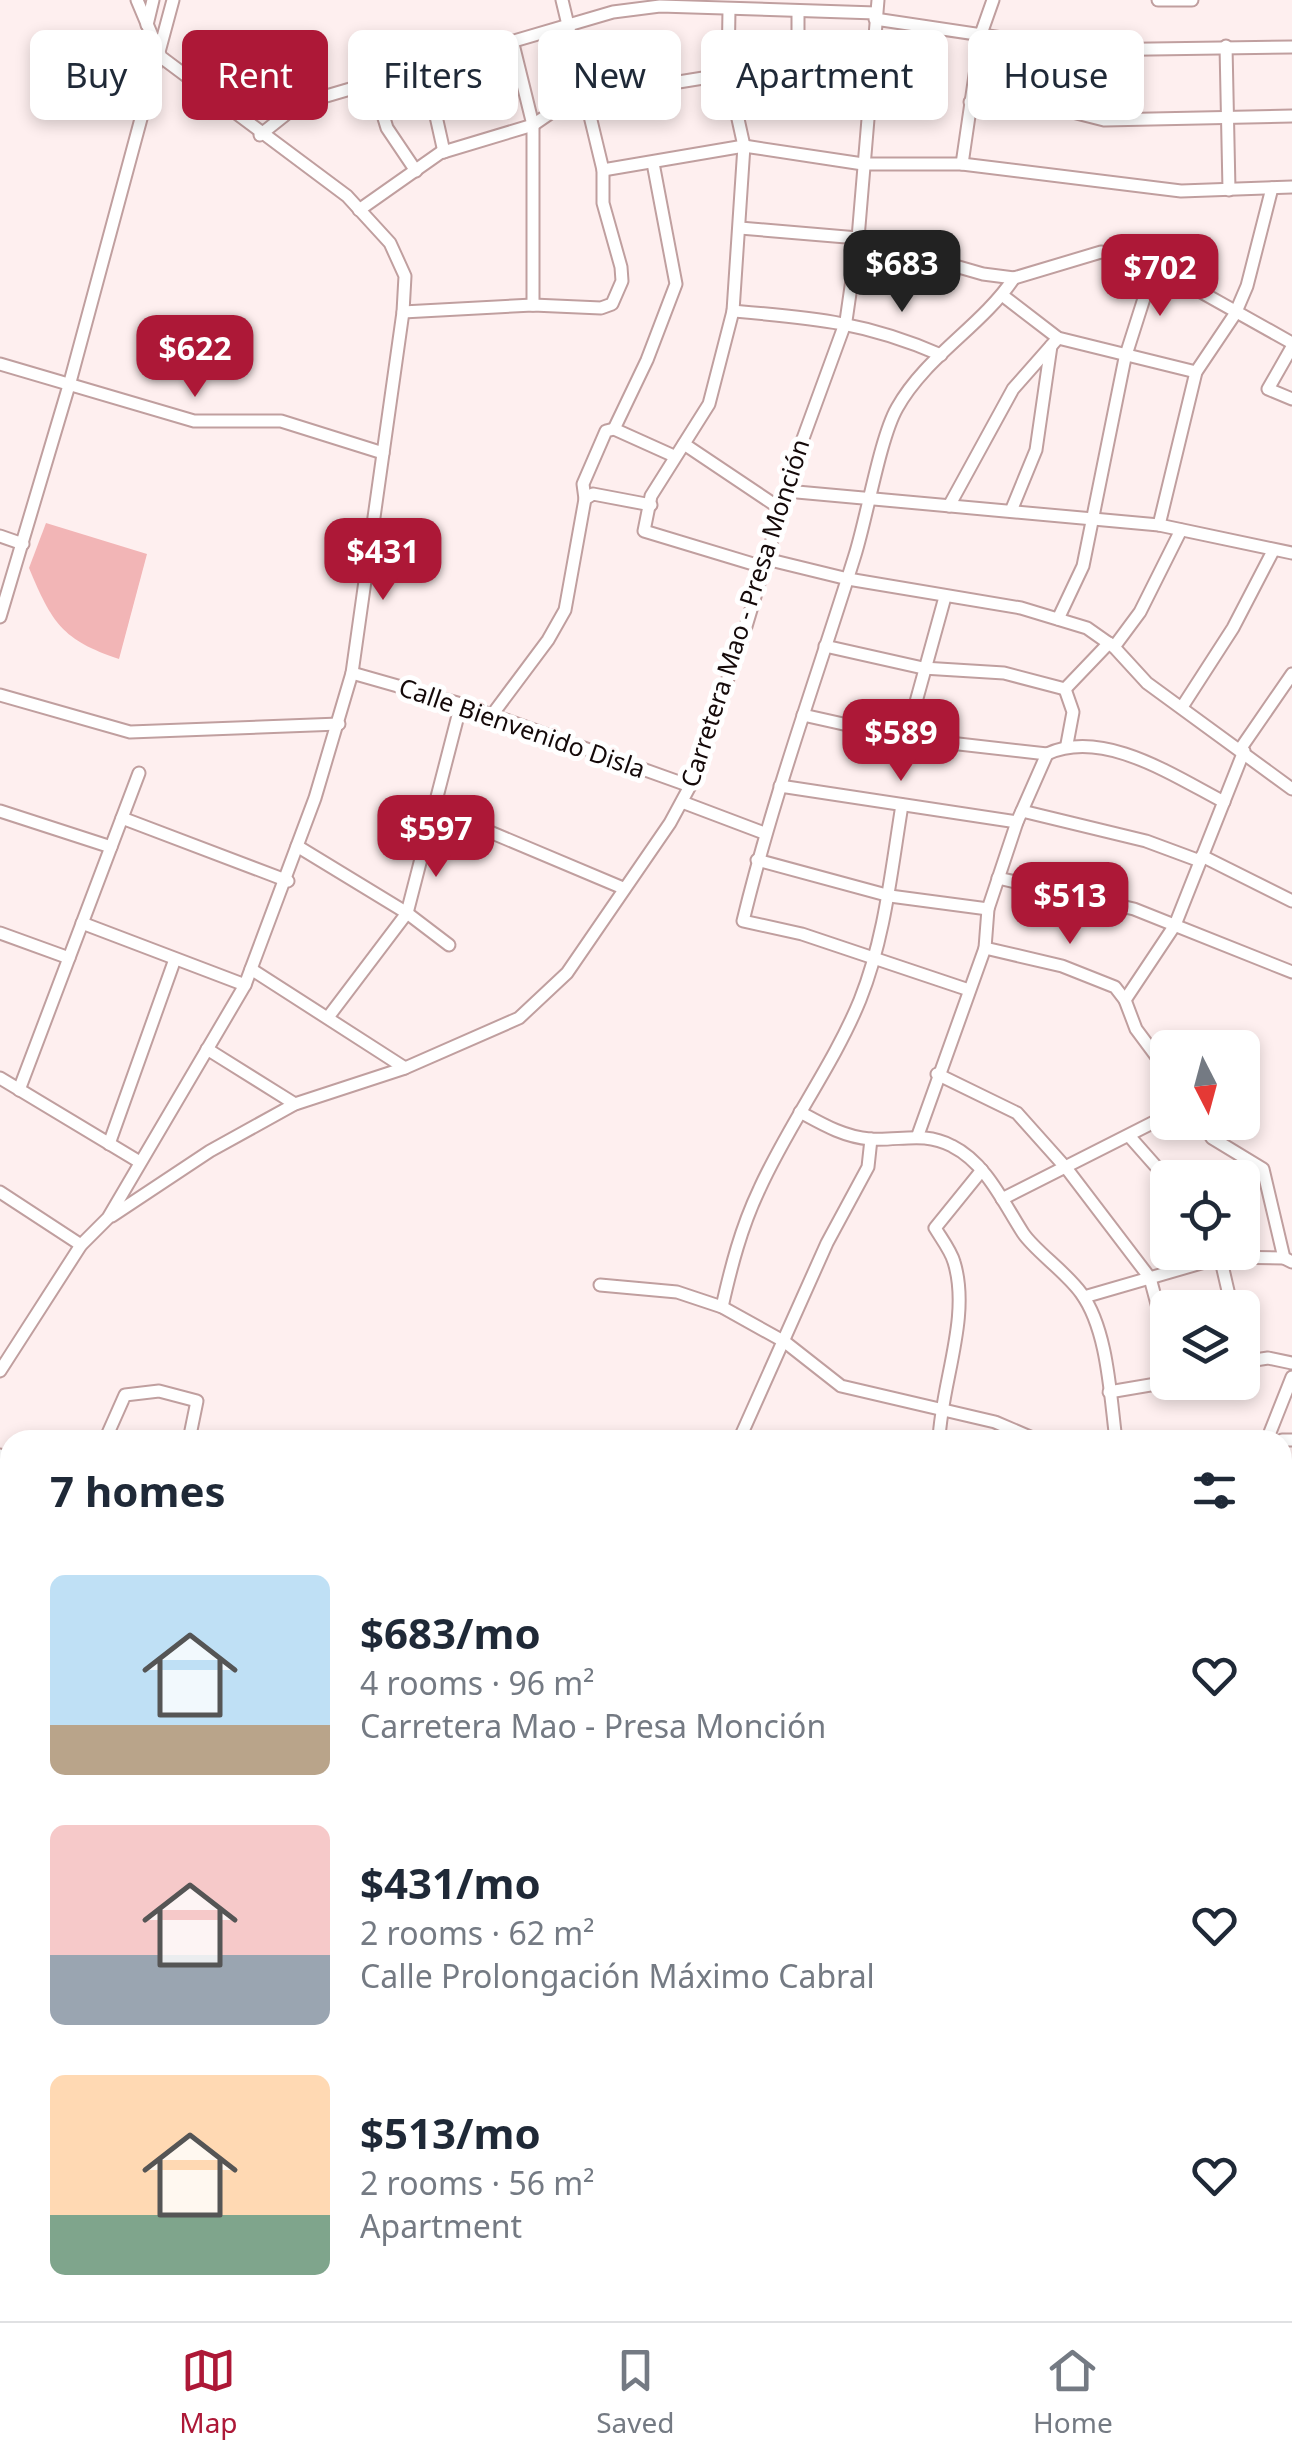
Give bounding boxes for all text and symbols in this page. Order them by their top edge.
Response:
chip: Buy [30,30,162,120]
chip: Rent [182,30,328,120]
chip: Filters [348,30,518,120]
chip: New [538,30,681,120]
chip: Apartment [701,30,948,120]
chip: House [968,30,1144,120]
pin: $683 [843,230,961,315]
pin: $702 [1101,234,1219,319]
text: $683 [865,241,939,284]
text: $702 [1123,245,1197,288]
pin: $622 [136,315,254,400]
text: $622 [158,326,232,369]
street label: Carretera Mao - Presa Monción [672,434,816,791]
pin: $431 [324,518,442,603]
text: $431 [346,529,420,572]
street label: Calle Bienvenido Disla [395,669,650,785]
pin: $589 [842,699,960,784]
text: $589 [864,710,938,753]
pin: $597 [377,795,495,880]
text: $597 [399,806,473,849]
pin: $513 [1011,862,1129,947]
text: $513 [1033,873,1107,916]
north arrow [1150,1030,1260,1140]
map controls [1150,1030,1260,1400]
button: locate [1150,1160,1260,1270]
button: layers [1150,1290,1260,1400]
text: 7 homes [50,1462,226,1519]
icon: filters [1187,1463,1242,1518]
text: $683/mo [360,1604,541,1661]
icon: home [130,1615,250,1735]
icon: heart [1187,1648,1242,1703]
text: 4 rooms · 96 m² [360,1661,594,1704]
text: Carretera Mao - Presa Monción [360,1704,826,1747]
text: $431/mo [360,1854,541,1911]
icon: home [130,1865,250,1985]
icon: heart [1187,1898,1242,1953]
text: 2 rooms · 62 m² [360,1911,594,1954]
text: Calle Prolongación Máximo Cabral [360,1954,875,1997]
text: $513/mo [360,2104,541,2161]
icon: home [130,2115,250,2235]
icon: heart [1187,2148,1242,2203]
text: 2 rooms · 56 m² [360,2161,594,2204]
text: Apartment [360,2204,522,2247]
tab: Map [179,2343,238,2441]
tab: Saved [596,2343,674,2441]
tab: Home [1033,2343,1113,2441]

